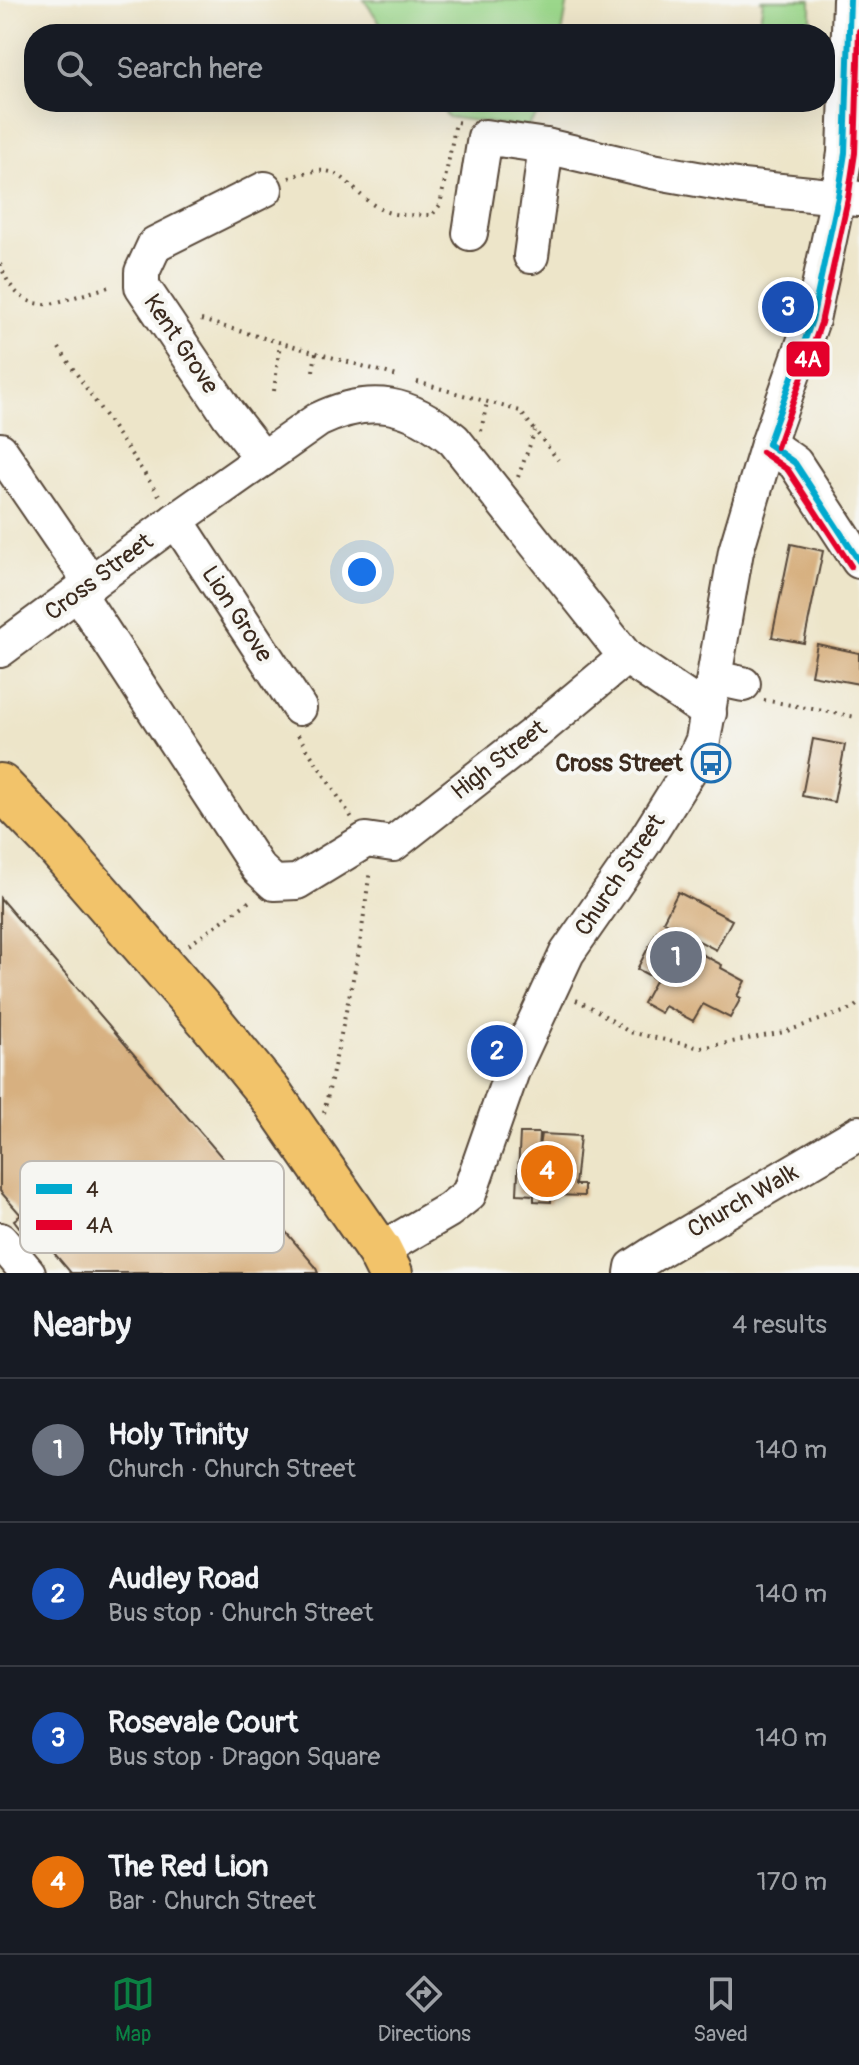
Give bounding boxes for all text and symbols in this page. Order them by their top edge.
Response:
search box [24,24,835,112]
icon: search [52,46,96,90]
text: Search here [116,50,263,87]
pin: 3 [762,277,814,337]
street label: Kent Grove [137,289,225,399]
line badge: 4A [785,340,831,378]
text: 4A [794,346,822,374]
street label: Cross Street [39,527,159,627]
your location [342,552,382,592]
street label: Lion Grove [195,560,279,668]
street label: High Street [445,713,553,806]
bus stop icon: Cross Street [690,742,732,784]
place label: Cross Street [555,749,684,778]
street label: Church Street [569,808,671,941]
pin: 1 [650,927,702,987]
pin: 2 [471,1021,523,1081]
pin: 4 [521,1141,573,1201]
street label: Church Walk [683,1158,803,1244]
legend [20,1161,284,1253]
text: 4 [86,1176,99,1204]
text: 4A [86,1212,113,1240]
text: Nearby [32,1304,131,1347]
text: 4 results [732,1309,827,1341]
text: Holy Trinity [108,1416,248,1453]
text: 1 [53,1434,63,1466]
text: 140 m [755,1434,827,1466]
text: Church · Church Street [108,1453,356,1485]
text: Audley Road [108,1560,259,1597]
text: 2 [51,1578,65,1610]
text: 140 m [755,1578,827,1610]
text: Bus stop · Church Street [108,1597,374,1629]
text: Rosevale Court [108,1704,298,1741]
text: 3 [51,1722,65,1754]
text: 140 m [755,1722,827,1754]
text: Bus stop · Dragon Square [108,1741,380,1773]
text: The Red Lion [108,1848,268,1885]
text: 4 [50,1866,66,1898]
text: 170 m [757,1866,827,1898]
text: Bar · Church Street [108,1885,316,1917]
tab: Map [111,1972,155,2048]
tab: Directions [378,1972,471,2048]
tab: Saved [693,1972,748,2048]

